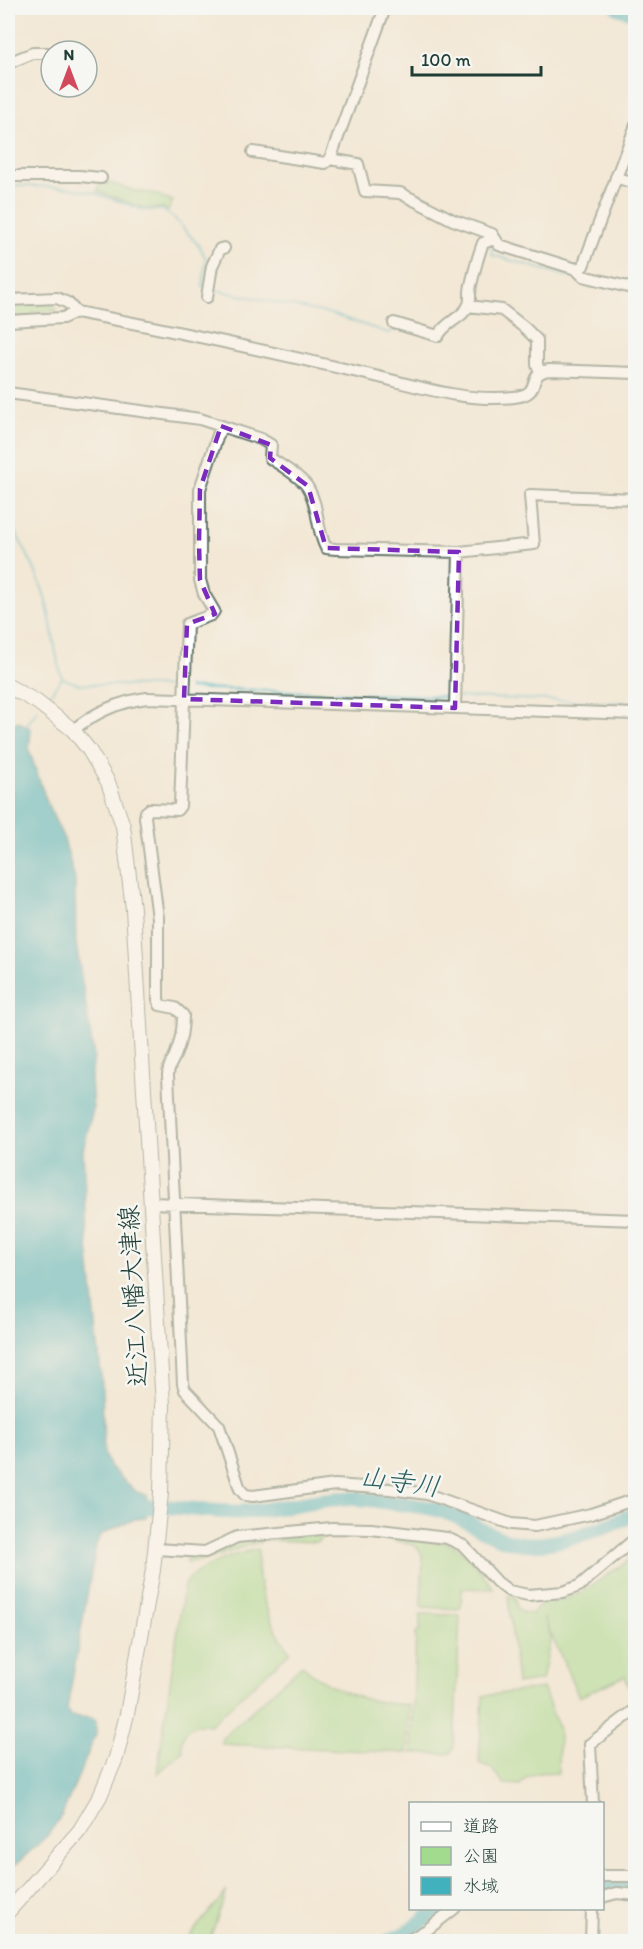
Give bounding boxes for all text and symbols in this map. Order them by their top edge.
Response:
north arrow [39,39,99,99]
scale bar [412,39,541,77]
text: N [64,45,74,64]
text: 100 m [421,49,471,71]
street label: 近江八幡大津線 [112,1204,154,1388]
water label: 山寺川 [358,1459,442,1503]
legend [409,1802,604,1910]
text: 道路 [463,1815,499,1837]
text: 公園 [463,1845,499,1867]
text: 水域 [463,1875,499,1897]

